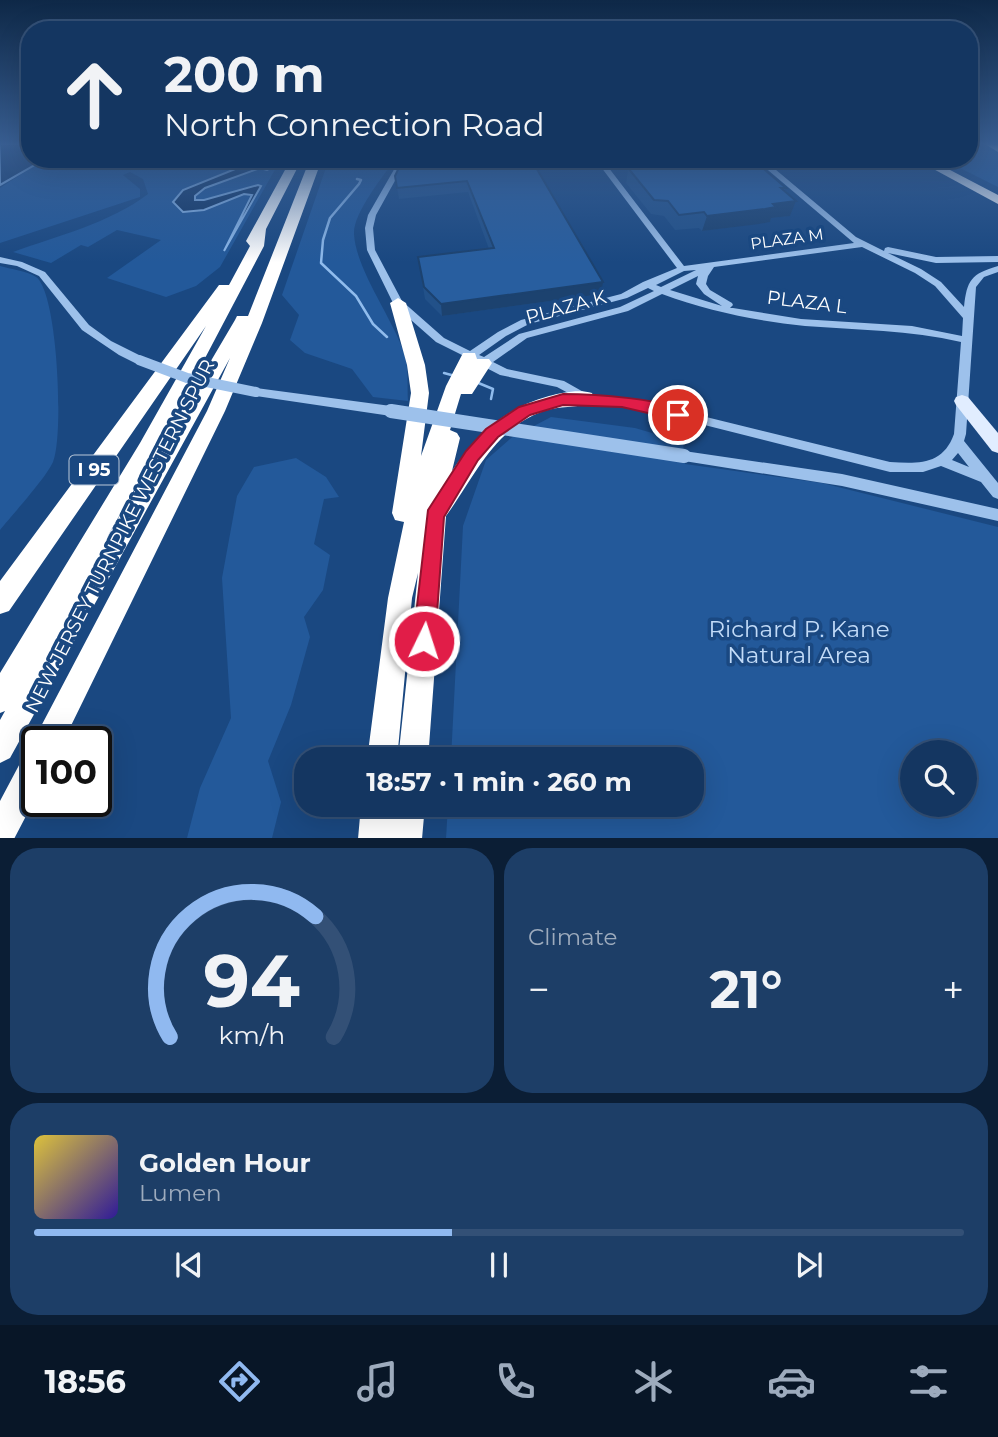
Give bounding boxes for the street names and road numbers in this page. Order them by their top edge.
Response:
street label: PLAZA M [749,224,825,254]
street label: PLAZA K [523,285,609,329]
street label: PLAZA L [766,286,849,318]
street label: NEW JERSEY TURNPIKE WESTERN SPUR [20,356,220,716]
road number: I 95 [70,456,119,484]

